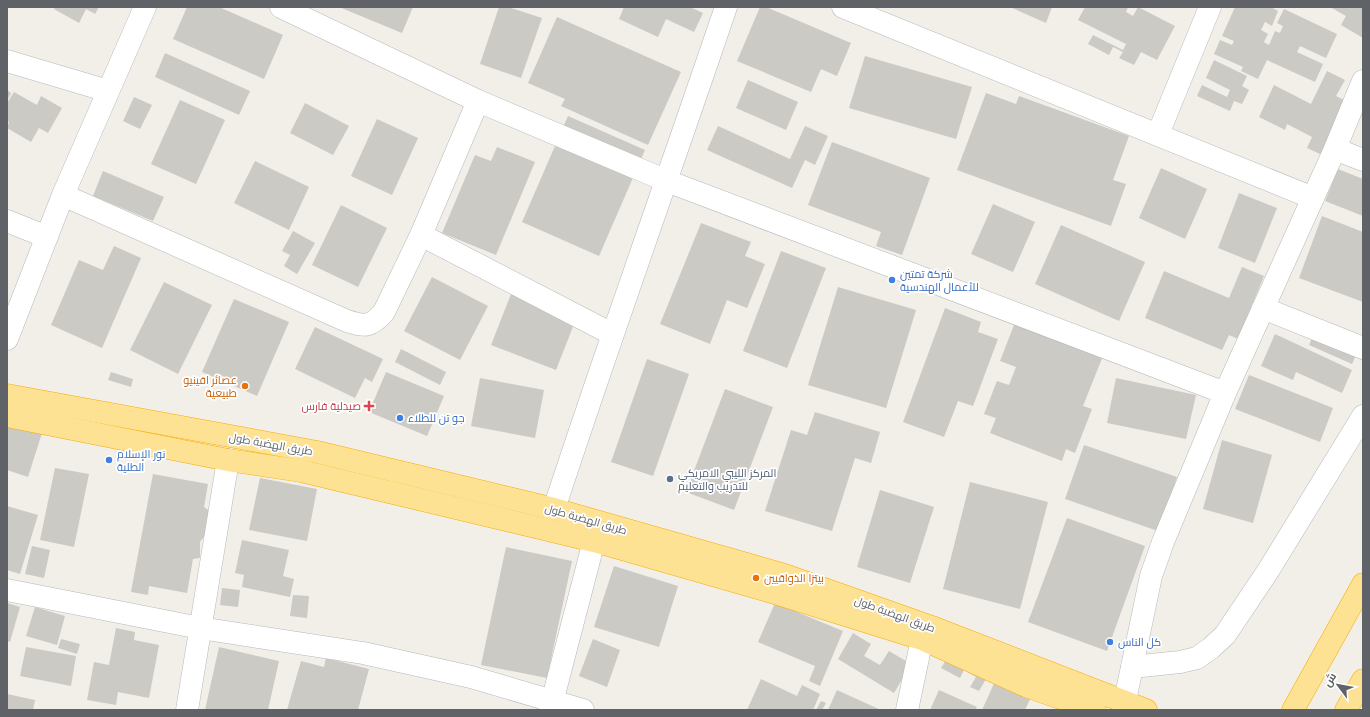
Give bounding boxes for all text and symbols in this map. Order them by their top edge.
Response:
place label: شركة تمتين للأعمال الهندسية [900,268,979,294]
marker: شركة تمتين للأعمال الهندسية [887,275,897,285]
place label: عصائر افينيو طبيعية [183,374,237,400]
marker: عصائر افينيو طبيعية [240,381,250,391]
place label: صيدلية فارس [301,400,361,413]
marker: صيدلية فارس [364,401,374,411]
place label: جو تن للطلاء [408,412,465,425]
marker: جو تن للطلاء [395,413,405,423]
street label: طريق الهضبة طول [228,431,314,458]
place label: نور الإسلام الطلية [117,448,165,474]
marker: نور الإسلام الطلية [104,455,114,465]
place label: المركز الليبي الامريكي للتدريب والتعليم [678,467,776,494]
marker: المركز الليبي الامريكي للتدريب والتعليم [665,474,675,484]
street label: طريق الهضبة طول [543,502,628,537]
place label: بيتزا الذواقيين [764,572,824,585]
marker: بيتزا الذواقيين [751,573,761,583]
street label: طريق الهضبة طول [853,594,937,635]
place label: كل الناس [1118,636,1161,649]
marker: كل الناس [1105,637,1115,647]
north arrow [1318,665,1358,705]
text: ش [1321,671,1339,689]

